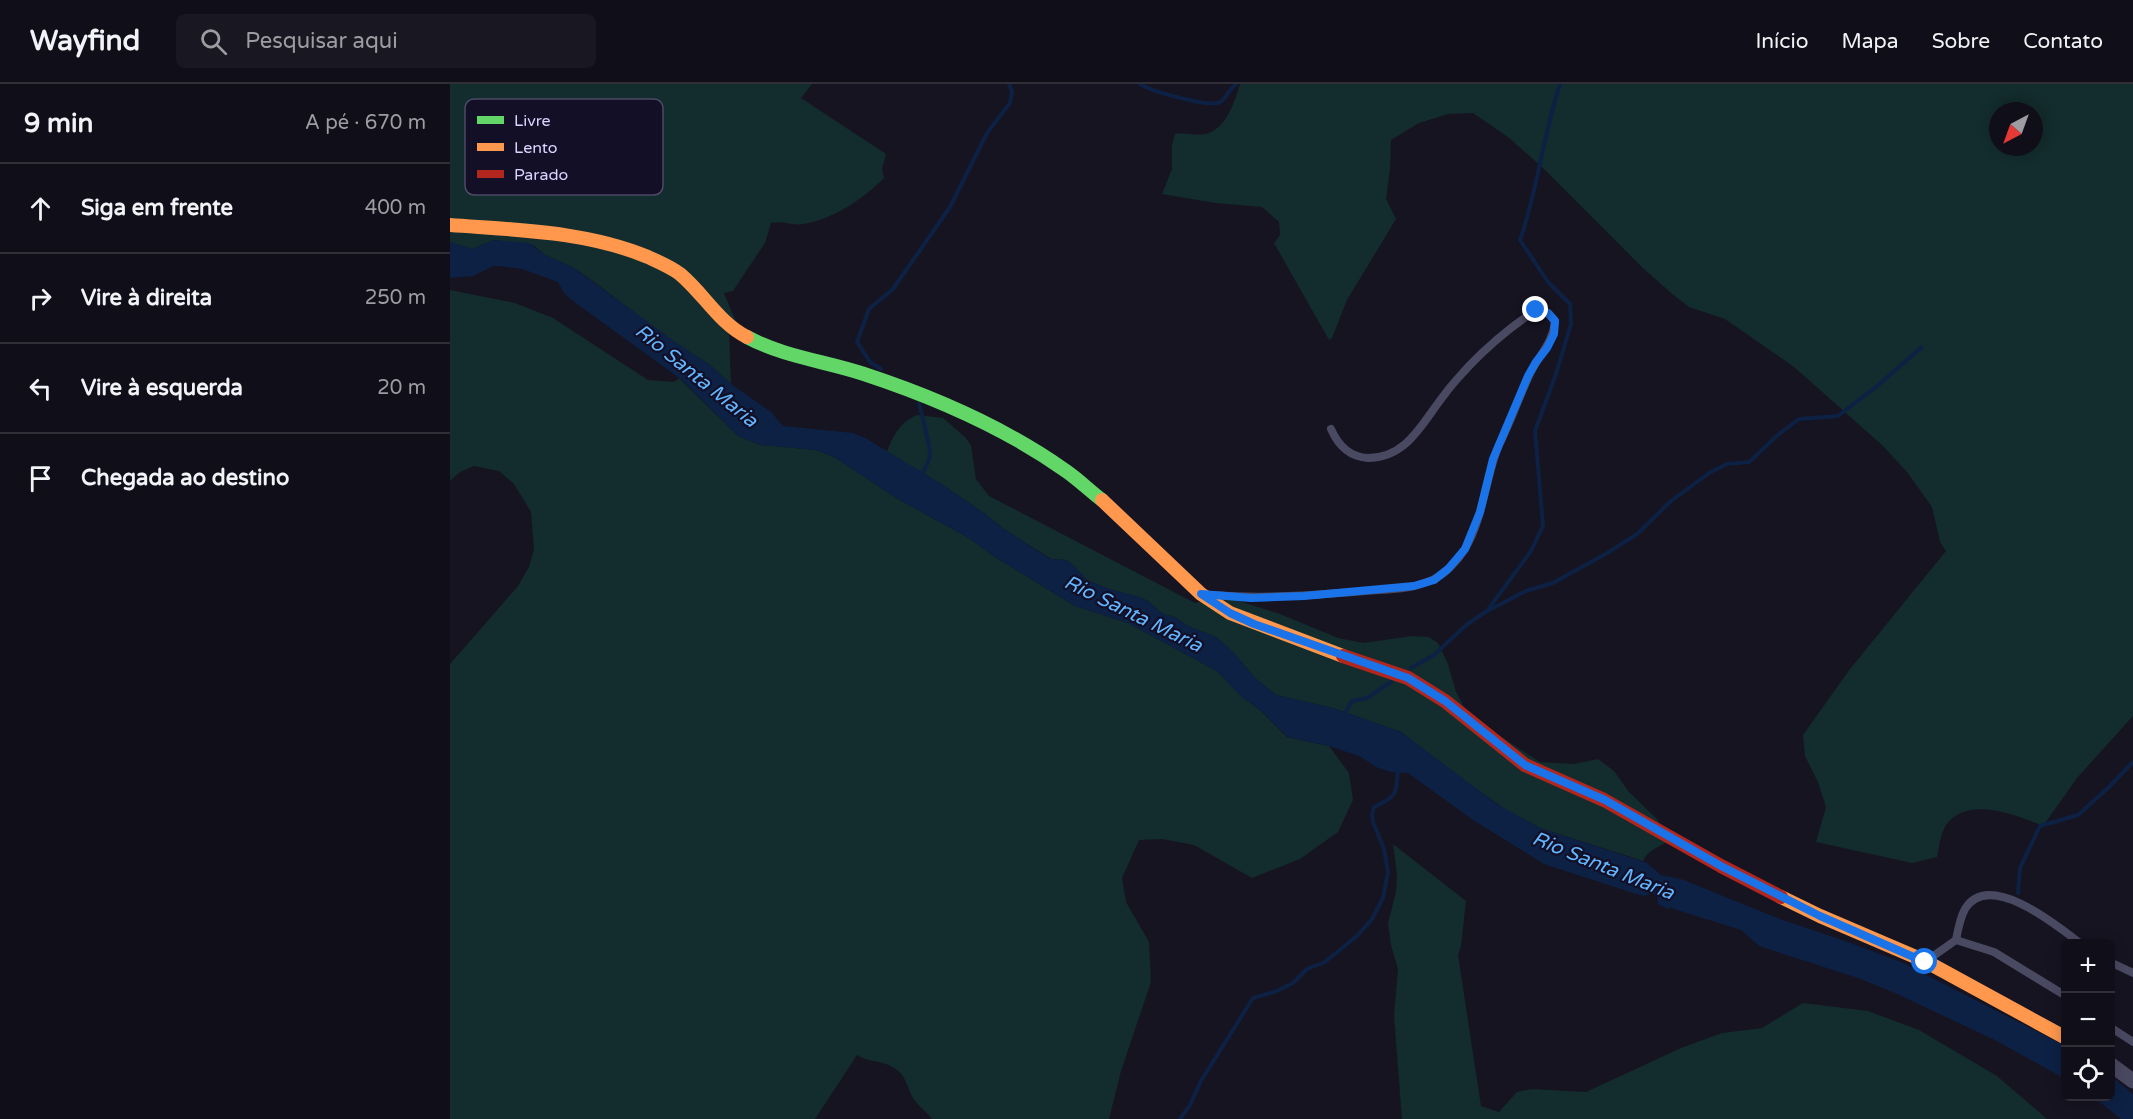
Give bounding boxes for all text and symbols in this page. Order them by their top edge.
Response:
search box [176,14,596,68]
text: Wayfind [30,24,140,58]
icon: search [197,25,230,58]
text: Pesquisar aqui [245,28,398,54]
text: Início [1756,29,1808,54]
text: Mapa [1841,29,1899,54]
text: Sobre [1932,29,1990,54]
text: Contato [2023,29,2103,54]
legend [465,99,663,195]
north arrow [1989,102,2043,156]
text: 9 min [24,108,93,139]
text: A pé · 670 m [305,111,426,135]
text: Livre [514,111,551,131]
text: Lento [514,138,558,158]
text: Parado [514,165,568,185]
icon: ahead [24,192,57,225]
text: Siga em frente [81,195,233,221]
text: 400 m [365,196,426,220]
icon: right [24,282,57,315]
text: Vire à direita [81,285,212,311]
text: 250 m [365,286,426,310]
route end [1522,296,1548,322]
water label: Rio Santa Maria [630,319,763,433]
icon: left [24,372,57,405]
text: Vire à esquerda [81,375,243,401]
text: 20 m [377,376,426,400]
icon: arrive [24,462,57,495]
text: Chegada ao destino [81,465,289,491]
water label: Rio Santa Maria [1060,570,1207,658]
water label: Rio Santa Maria [1529,827,1678,906]
map controls [2061,939,2115,1101]
button: + [2061,939,2115,993]
route start [1911,948,1937,974]
button: − [2061,993,2115,1047]
button: locate [2061,1047,2115,1101]

